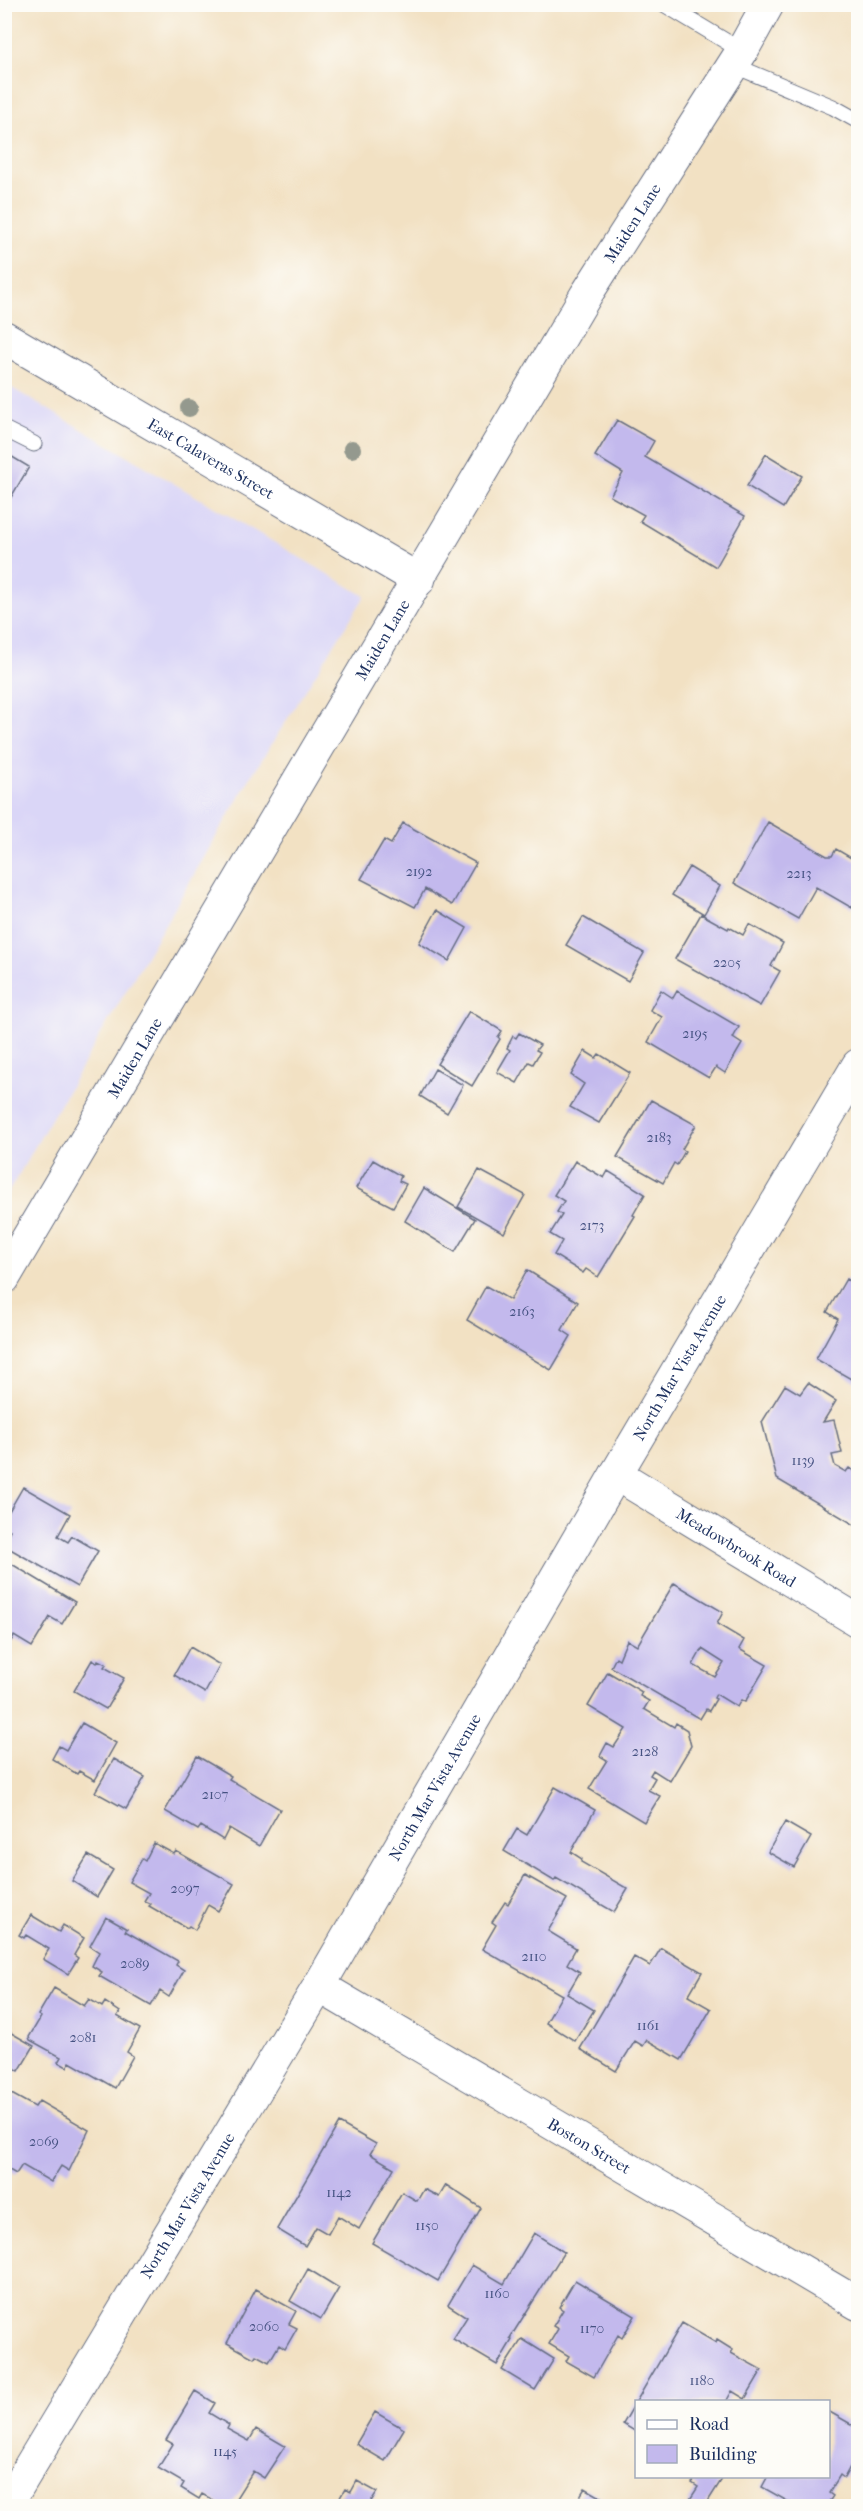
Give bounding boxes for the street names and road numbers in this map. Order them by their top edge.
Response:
street label: Maiden Lane [600,180,664,266]
street label: East Calaveras Street [144,414,278,503]
street label: Maiden Lane [351,596,413,683]
street label: Maiden Lane [103,1014,166,1101]
street label: North Mar Vista Avenue [629,1291,730,1444]
street label: Meadowbrook Road [673,1504,800,1591]
street label: North Mar Vista Avenue [384,1710,484,1864]
street label: Boston Street [544,2114,635,2178]
street label: North Mar Vista Avenue [136,2129,238,2281]

